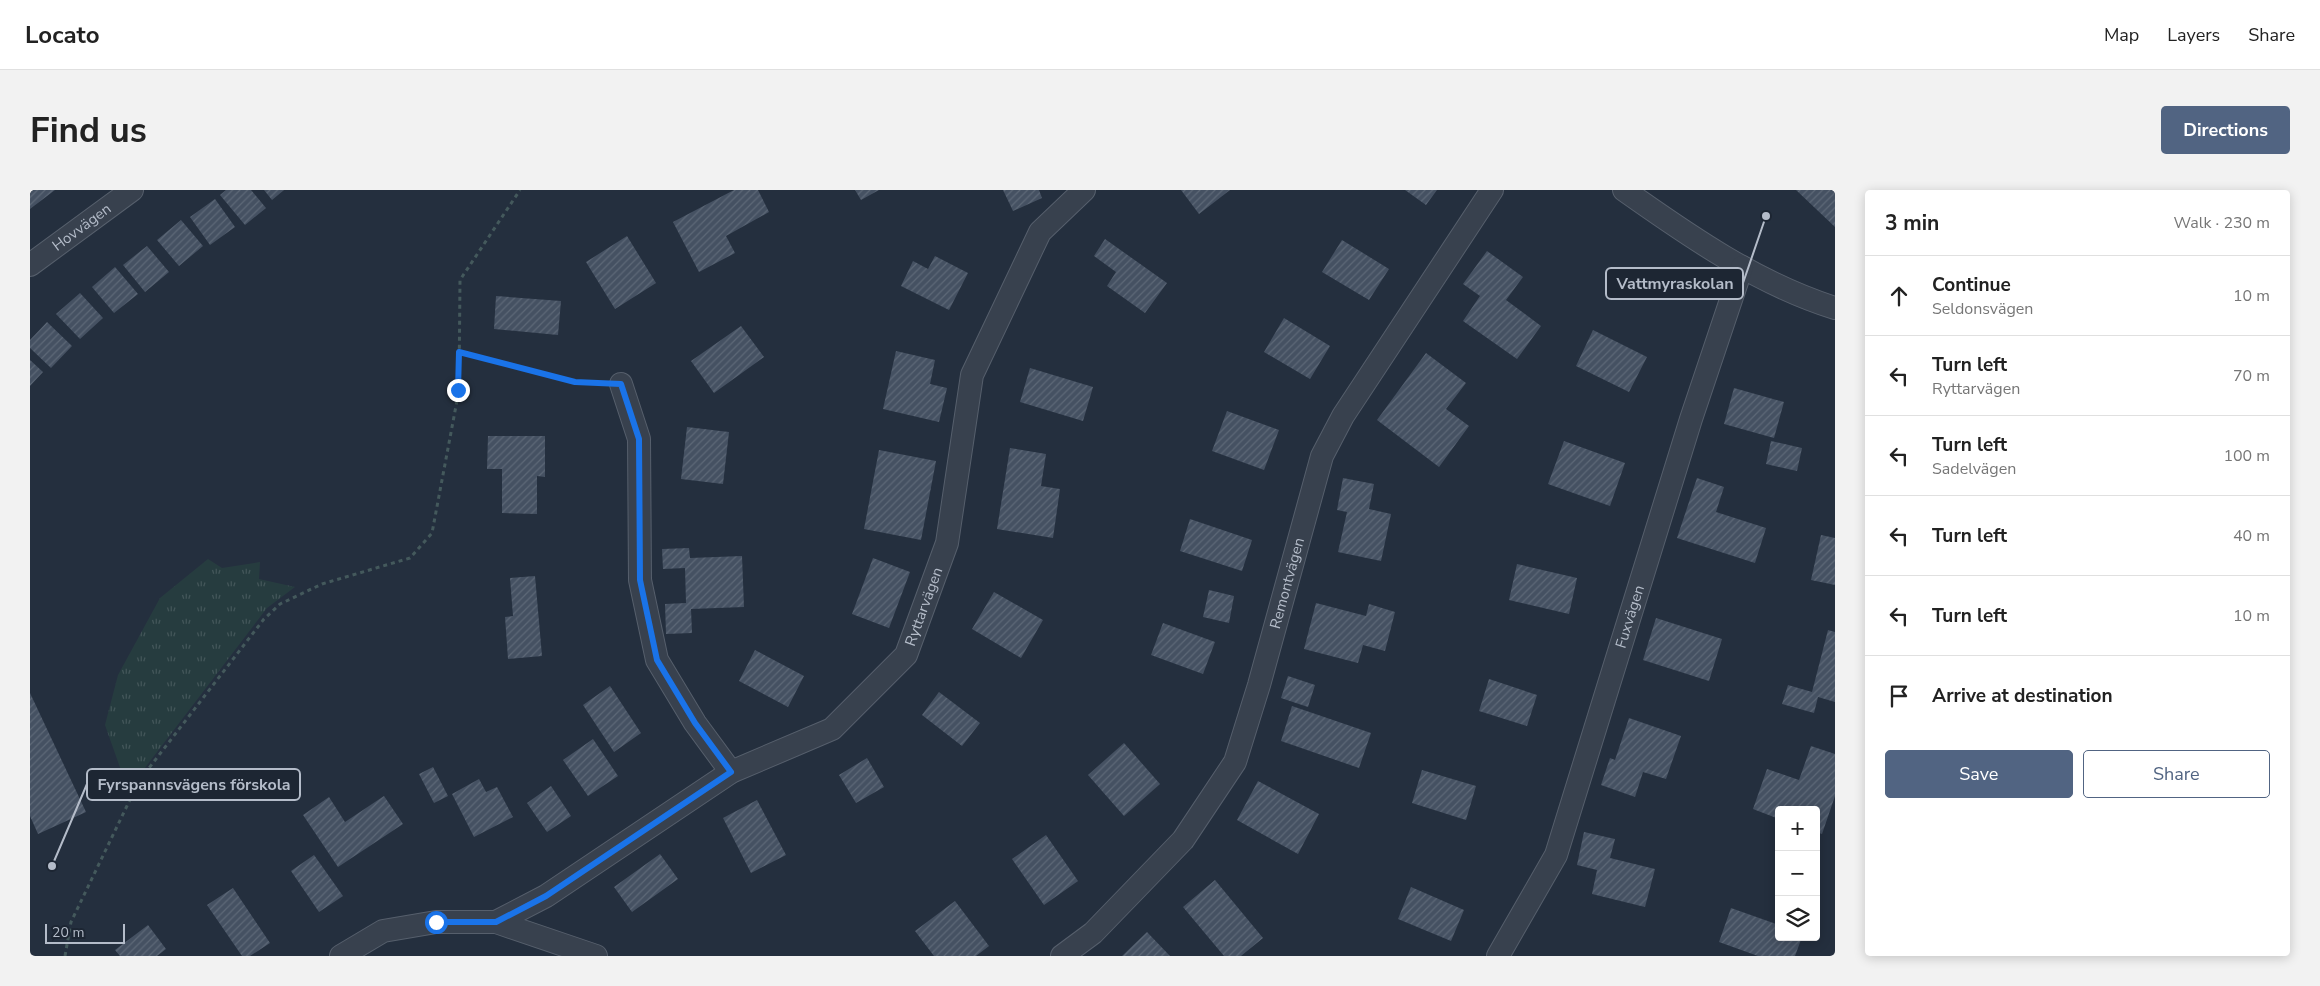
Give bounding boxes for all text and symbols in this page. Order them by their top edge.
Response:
text: Locato [25,19,100,51]
text: Map [2104,23,2139,47]
text: Layers [2167,23,2220,47]
text: Share [2248,23,2295,47]
button: Directions [2161,106,2290,154]
text: Find us [30,107,147,154]
street label: Hovvägen [48,199,115,255]
text: 3 min [1885,209,1939,237]
text: Walk · 230 m [2174,212,2270,234]
callout: Vattmyraskolan [1606,268,1743,299]
text: Continue [1932,272,2011,298]
text: Vattmyraskolan [1615,273,1734,295]
icon: ahead [1885,282,1913,310]
text: 10 m [2233,285,2270,307]
text: Seldonsvägen [1932,298,2033,320]
text: Turn left [1932,352,2007,378]
icon: left [1885,362,1913,390]
text: 70 m [2233,365,2270,387]
text: Ryttarvägen [1932,378,2020,400]
route end [447,379,470,402]
text: Turn left [1932,432,2007,458]
icon: left [1885,442,1913,470]
text: 100 m [2223,445,2270,467]
text: Sadelvägen [1932,458,2016,480]
icon: left [1885,522,1913,550]
text: Turn left [1932,523,2007,549]
text: 40 m [2233,525,2270,547]
street label: Remontvägen [1265,535,1309,631]
street label: Ryttarvägen [900,564,947,649]
street label: Fuxvägen [1611,583,1649,651]
icon: left [1885,602,1913,630]
text: Turn left [1932,603,2007,629]
text: 10 m [2233,605,2270,627]
icon: arrive [1885,682,1913,710]
text: Arrive at destination [1932,683,2113,709]
button: Save [1885,750,2073,798]
button: Share [2083,750,2270,798]
callout: Fyrspannsvägens förskola [87,769,300,800]
text: Fyrspannsvägens förskola [97,774,291,796]
map controls [1775,806,1820,941]
button: + [1775,806,1820,851]
button: − [1775,851,1820,896]
button: layers [1775,896,1820,941]
route start [425,911,448,934]
scale bar [45,921,125,944]
text: 20 m [52,923,84,942]

